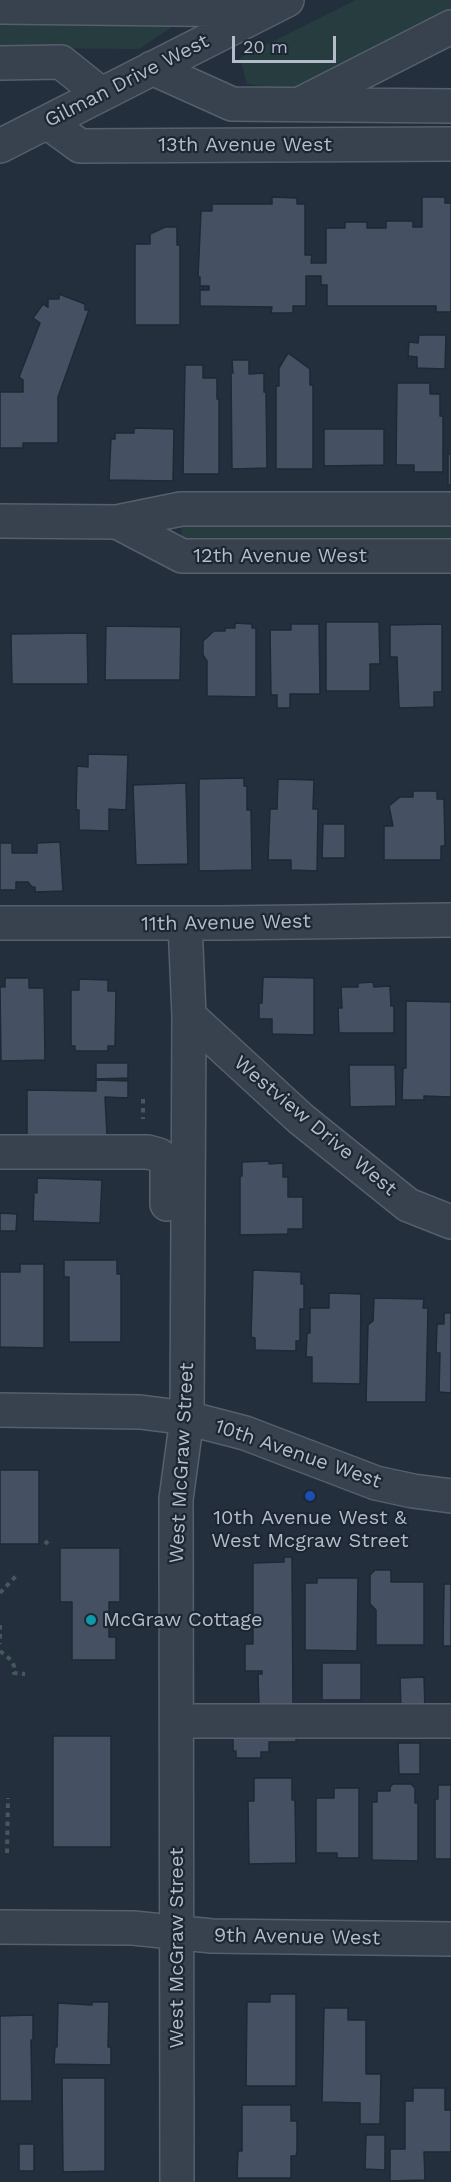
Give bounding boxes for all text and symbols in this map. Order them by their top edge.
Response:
scale bar [235,24,338,62]
street label: Gilman Drive West [41,29,213,133]
text: 20 m [243,36,288,57]
street label: 13th Avenue West [158,133,332,157]
street label: 12th Avenue West [193,544,367,568]
street label: 11th Avenue West [141,910,311,936]
street label: Westview Drive West [229,1051,401,1201]
street label: West McGraw Street [165,1362,199,1564]
street label: 10th Avenue West [212,1414,384,1494]
marker: 10th Avenue West & West Mcgraw Street [303,1489,317,1503]
place label: 10th Avenue West & West Mcgraw Street [211,1506,409,1553]
place label: McGraw Cottage [103,1608,263,1632]
marker: McGraw Cottage [84,1613,98,1627]
street label: West McGraw Street [165,1847,189,2049]
street label: 9th Avenue West [214,1924,380,1950]

